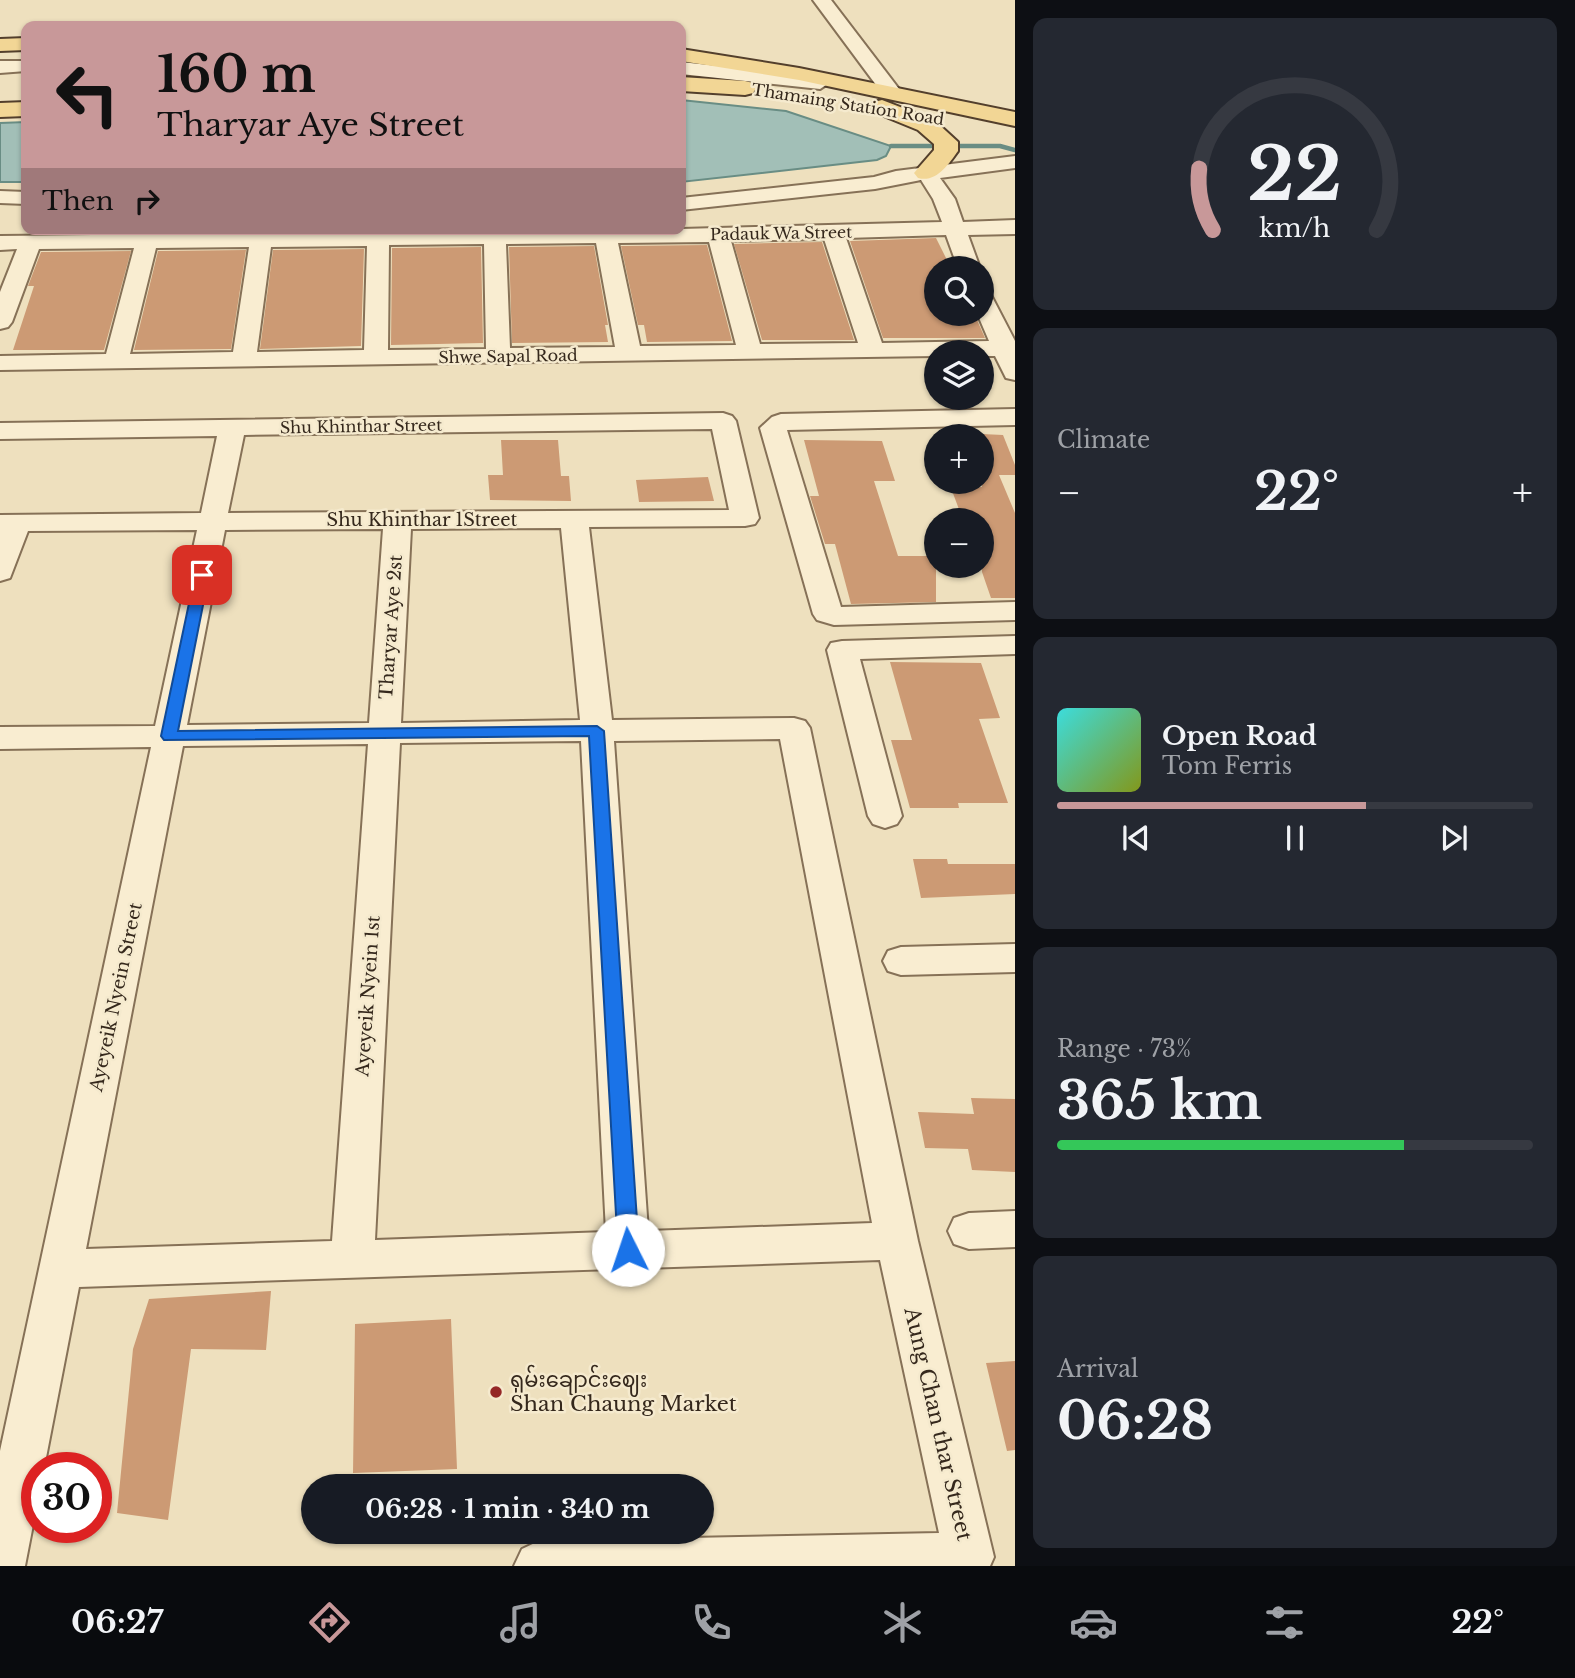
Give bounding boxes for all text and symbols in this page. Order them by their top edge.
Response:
text: 160 m [157,44,316,105]
icon: left [42,49,133,140]
street label: Thamaing Station Road [750,79,946,129]
text: Tharyar Aye Street [157,105,464,145]
text: 22 [1248,129,1342,220]
icon: right [128,182,166,220]
text: Then [42,185,114,217]
text: km/h [1260,213,1330,244]
street label: Padauk Wa Street [710,222,852,244]
map controls [924,256,994,578]
button: search [924,256,994,326]
button: layers [924,340,994,410]
street label: Shwe Sapal Road [438,345,578,367]
street label: Shu Khinthar Street [280,415,442,437]
button: + [924,424,994,494]
text: Climate [1057,426,1150,454]
text: 22° [1254,460,1339,524]
text: − [1057,469,1081,516]
text: + [1512,469,1533,516]
button: − [924,508,994,578]
street label: Shu Khinthar 1Street [327,509,518,531]
pin [172,545,232,605]
street label: Tharyar Aye 2st [375,554,407,700]
icon: arrive [183,556,221,594]
text: Open Road [1162,720,1317,752]
text: Tom Ferris [1162,752,1292,780]
icon: previous [1117,819,1155,857]
icon: pause [1276,819,1314,857]
icon: next [1435,819,1473,857]
street label: Ayeyeik Nyein Street [85,900,147,1094]
street label: Ayeyeik Nyein 1st [351,915,385,1078]
text: Range · 73% [1057,1035,1191,1063]
text: 365 km [1057,1069,1262,1133]
position arrow [591,1213,665,1287]
street label: Aung Chan thar Street [898,1304,978,1543]
text: Arrival [1057,1355,1138,1383]
place label: ရှမ်းချောင်းဈေး Shan Chaung Market [510,1364,737,1417]
marker: ရှမ်းချောင်းဈေး Shan Chaung Market [488,1384,504,1400]
text: 06:28 [1057,1389,1213,1453]
speed limit sign: 30 [21,1452,112,1543]
text: 06:28 · 1 min · 340 m [365,1493,650,1525]
icon: directions [305,1598,354,1647]
icon: music [496,1598,545,1647]
icon: phone [687,1598,736,1647]
icon: climate [878,1598,927,1647]
icon: car [1069,1598,1118,1647]
icon: filters [1260,1598,1309,1647]
text: 06:27 [71,1602,163,1642]
text: 22° [1452,1602,1504,1642]

